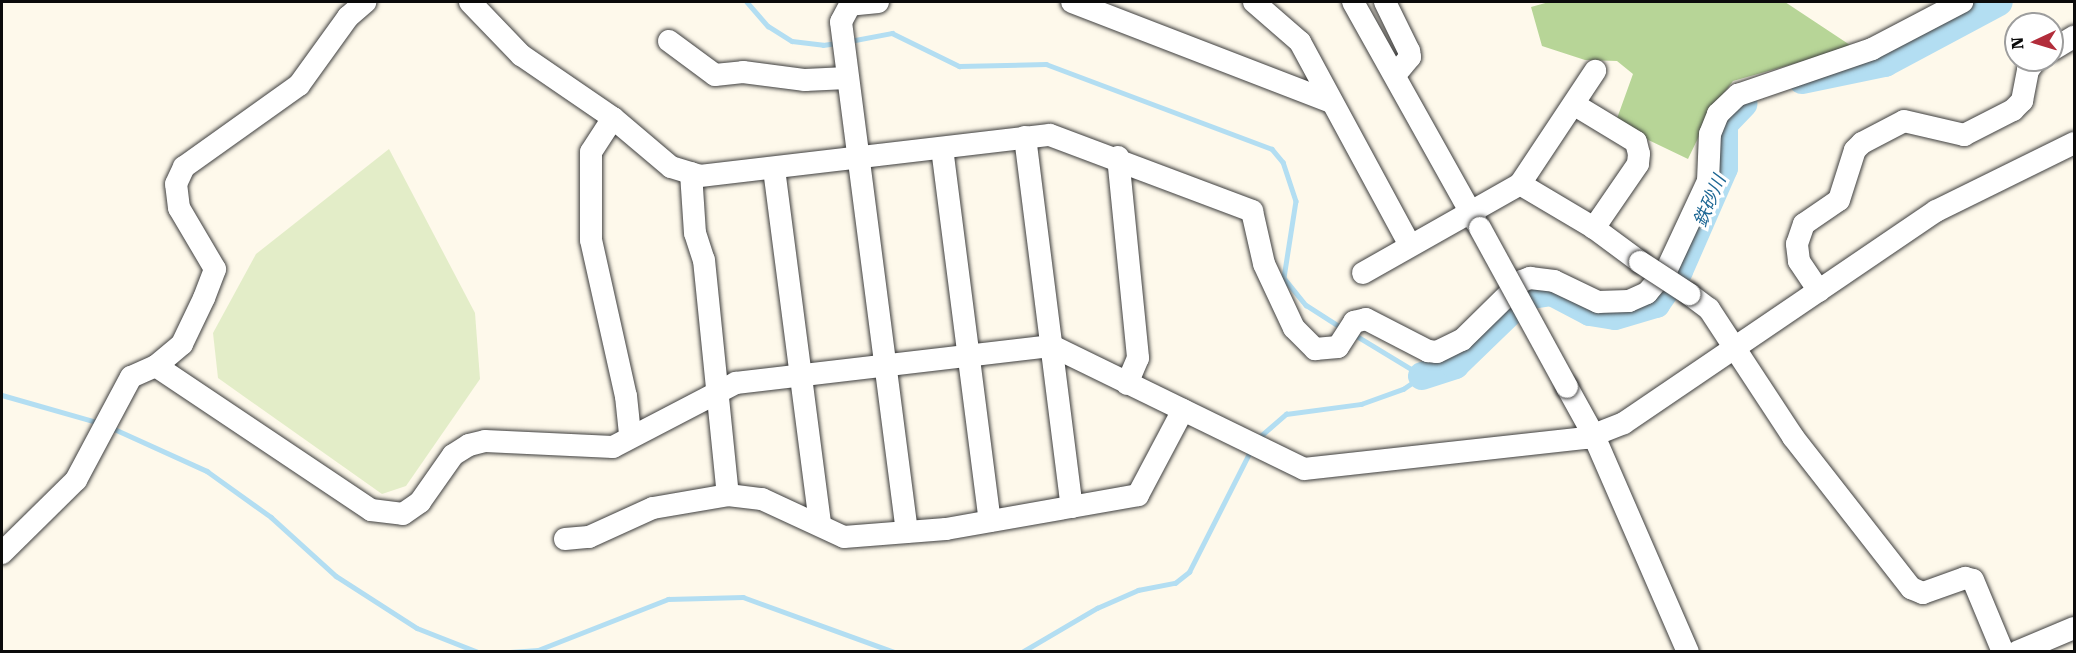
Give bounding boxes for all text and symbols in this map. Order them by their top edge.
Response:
north arrow [2004,12,2064,72]
text: N [2008,36,2027,50]
water label: 鉄砂川 [1690,172,1730,230]

